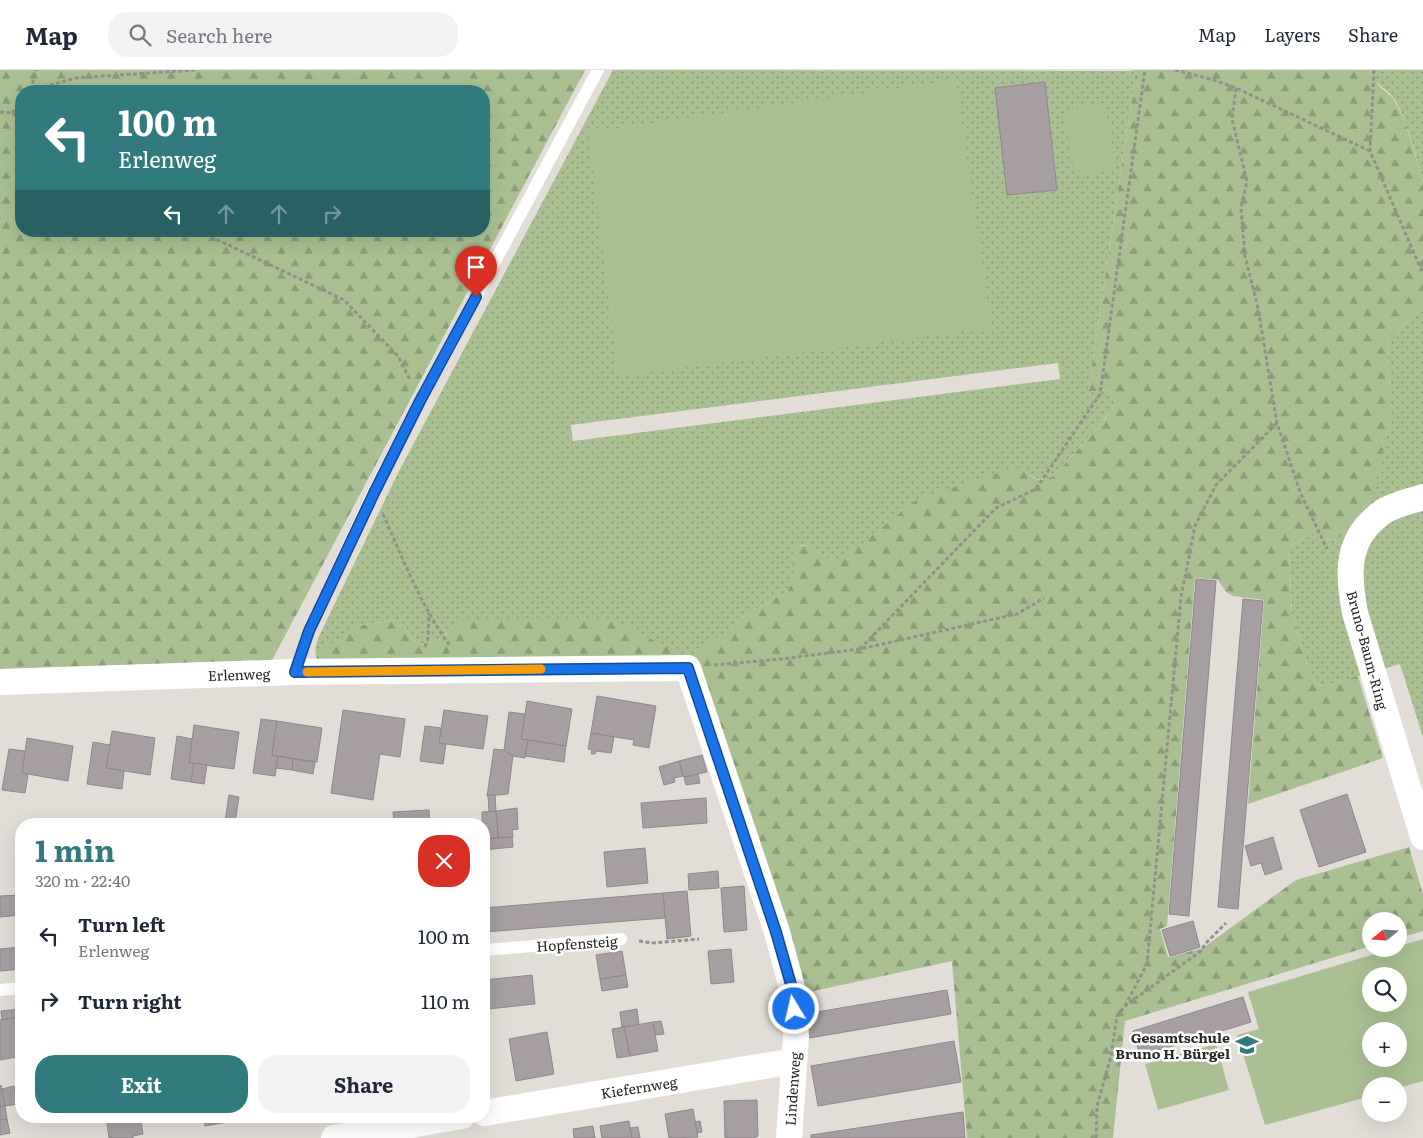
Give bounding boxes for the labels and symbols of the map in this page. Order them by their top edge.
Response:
pin [455,246,497,297]
street label: Bruno-Baum-Ring [1342,588,1394,712]
street label: Erlenweg [207,663,271,685]
north arrow [1362,912,1408,958]
street label: Hopfensteig [536,930,618,956]
position arrow [767,982,819,1034]
place label: Gesamtschule Bruno H. Bürgel [1115,1027,1230,1063]
school or university icon: Gesamtschule Bruno H. Bürgel [1234,1032,1260,1058]
street label: Lindenweg [779,1051,805,1127]
street label: Kiefernweg [599,1071,679,1103]

